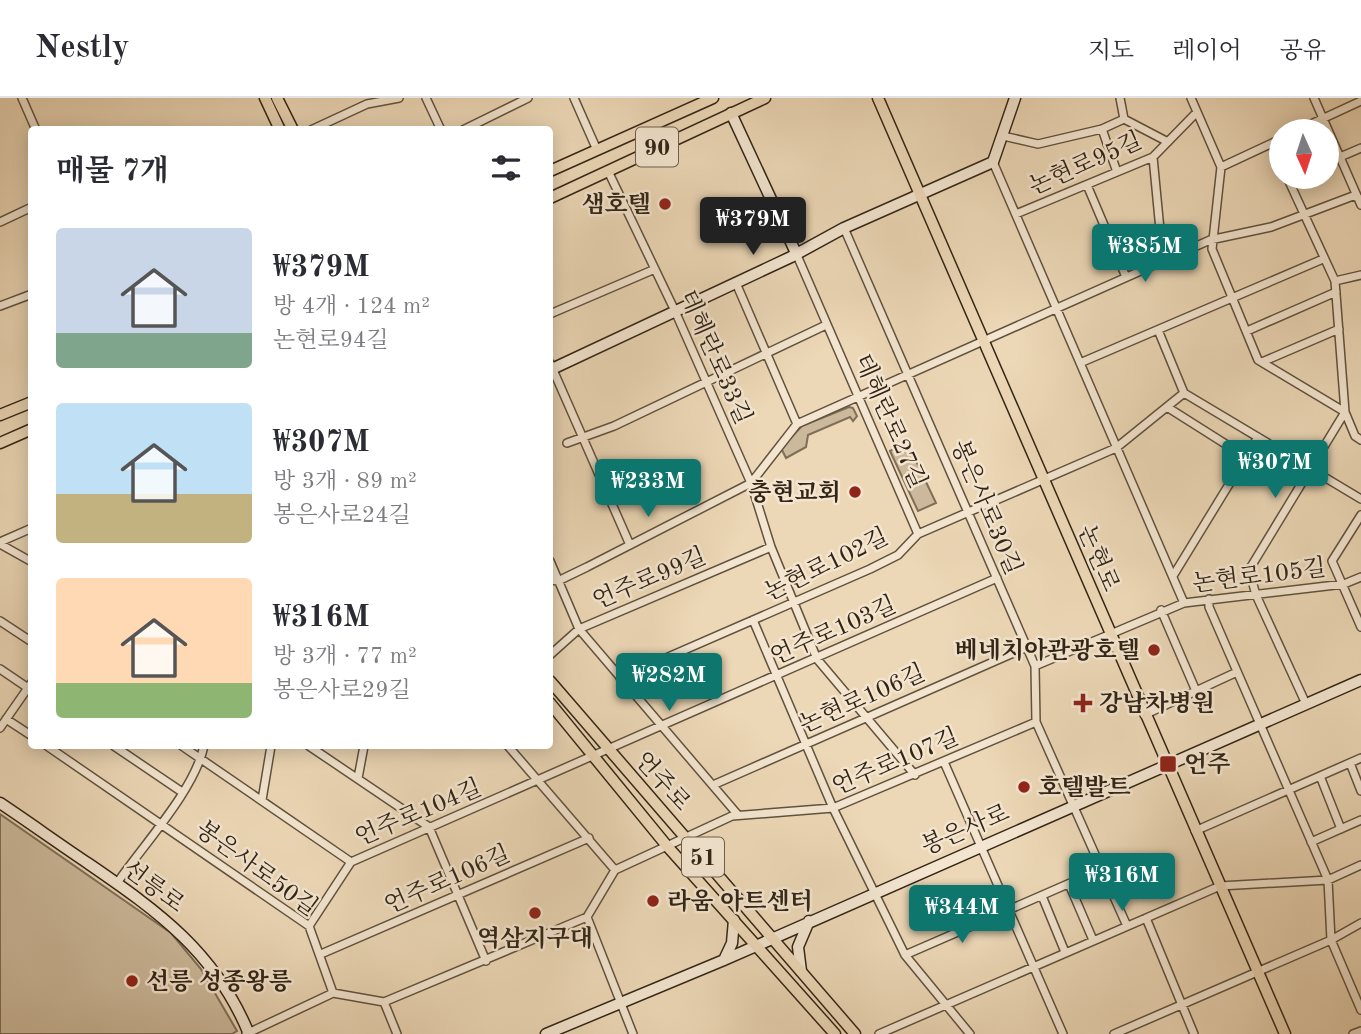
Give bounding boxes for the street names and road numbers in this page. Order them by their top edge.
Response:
road number: 90 [636,128,678,166]
street label: 논현로95길 [1025,128,1146,200]
street label: 테헤란로33길 [674,286,756,428]
street label: 테헤란로27길 [849,350,931,492]
street label: 봉은사로30길 [946,436,1027,579]
street label: 논현로 [1073,521,1124,595]
street label: 논현로102길 [760,524,893,606]
street label: 언주로99길 [589,543,710,614]
street label: 논현로105길 [1191,555,1327,597]
street label: 언주로103길 [767,592,900,670]
street label: 논현로106길 [796,660,929,738]
street label: 언주로107길 [828,724,962,800]
street label: 언주로 [629,747,695,816]
street label: 언주로104길 [351,775,485,851]
street label: 봉은사로 [917,799,1013,860]
street label: 봉은사로50길 [191,815,323,922]
road number: 51 [682,838,724,876]
street label: 언주로106길 [381,841,514,919]
street label: 선릉로 [118,855,189,918]

